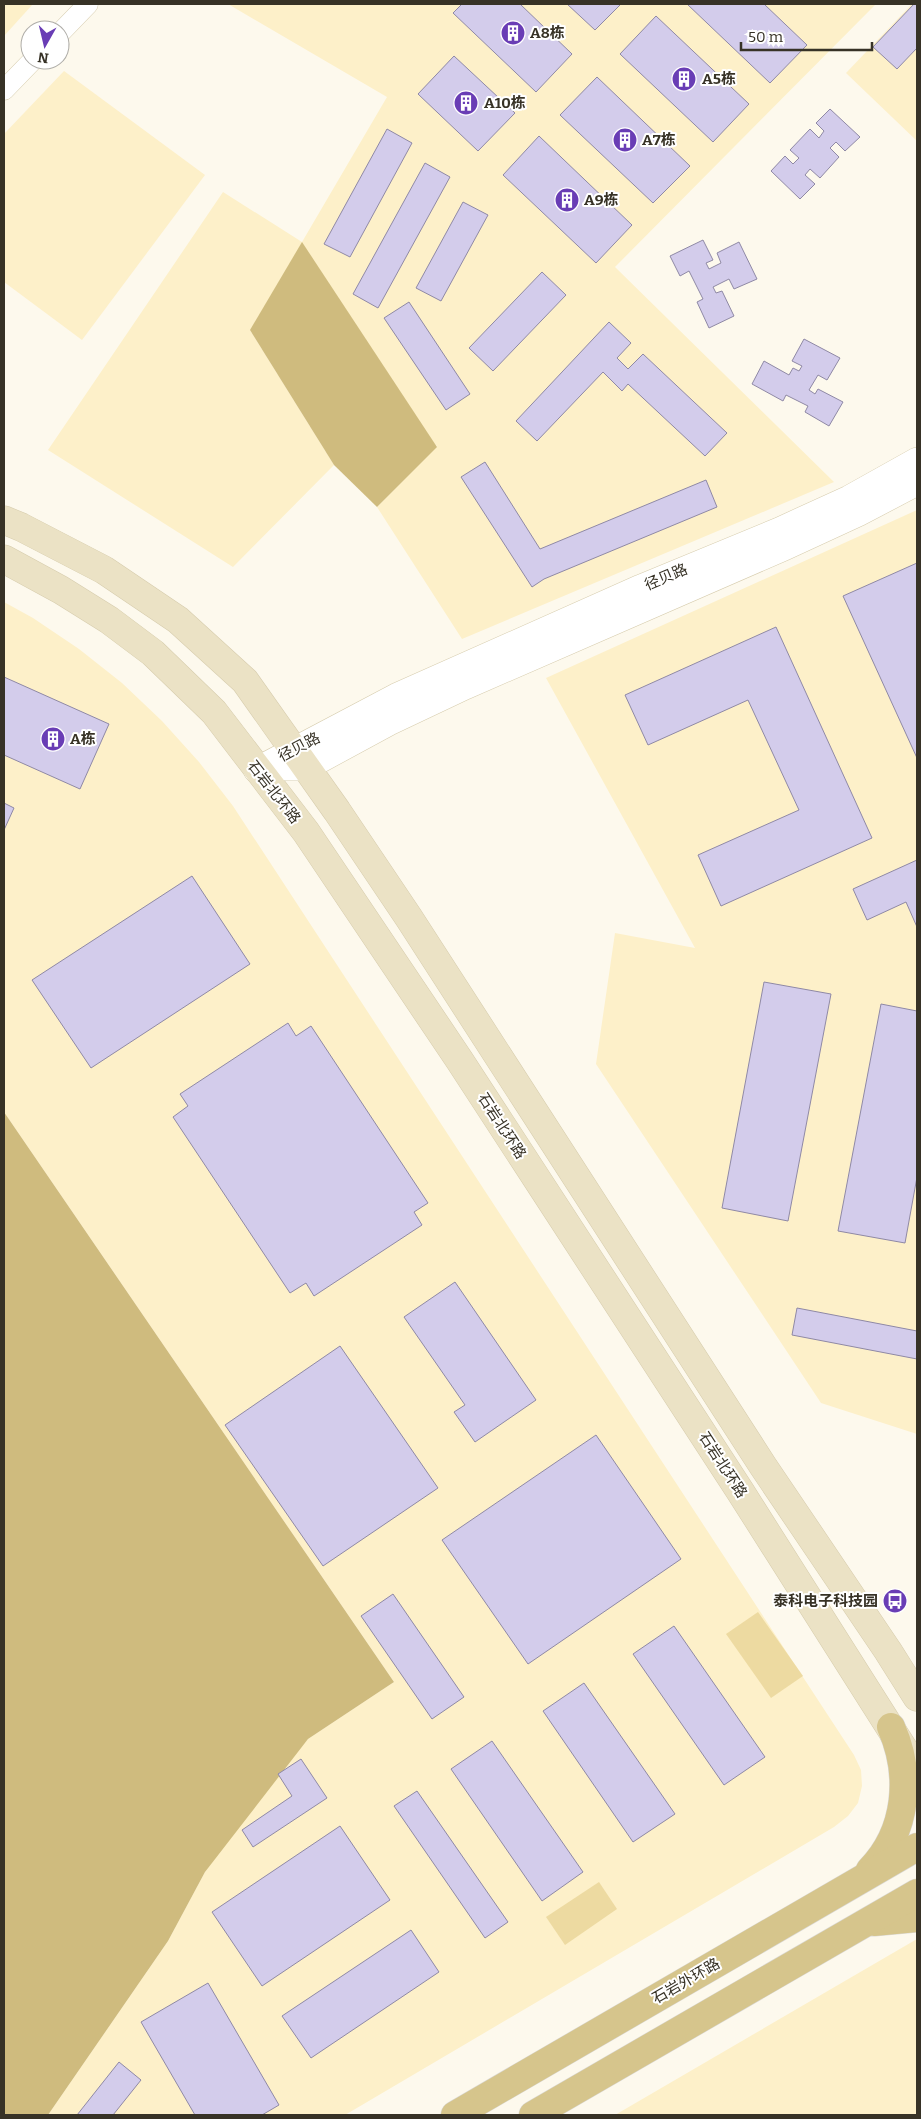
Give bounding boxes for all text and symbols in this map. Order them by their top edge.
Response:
north arrow [20,20,70,70]
building icon: A8栋 [500,20,526,46]
scale bar [741,20,872,52]
place label: A8栋 [530,24,565,42]
text: 50 m [748,28,784,46]
text: N [37,48,50,67]
building icon: A5栋 [671,66,697,92]
place label: A5栋 [702,70,736,88]
building icon: A10栋 [453,90,479,116]
place label: A10栋 [484,94,526,112]
building icon: A7栋 [612,127,638,153]
place label: A7栋 [642,131,676,149]
building icon: A9栋 [554,187,580,213]
place label: A9栋 [584,191,619,209]
street label: 径贝路 [642,560,690,594]
building icon: A栋 [40,726,66,752]
street label: 径贝路 [275,728,323,766]
place label: A栋 [70,730,96,748]
street label: 石岩北环路 [244,757,304,827]
street label: 石岩北环路 [474,1090,530,1162]
street label: 石岩北环路 [695,1429,751,1501]
bus stop icon: 泰科电子科技园 [882,1588,908,1614]
place label: 泰科电子科技园 [773,1592,878,1610]
street label: 石岩外环路 [649,1954,723,2008]

